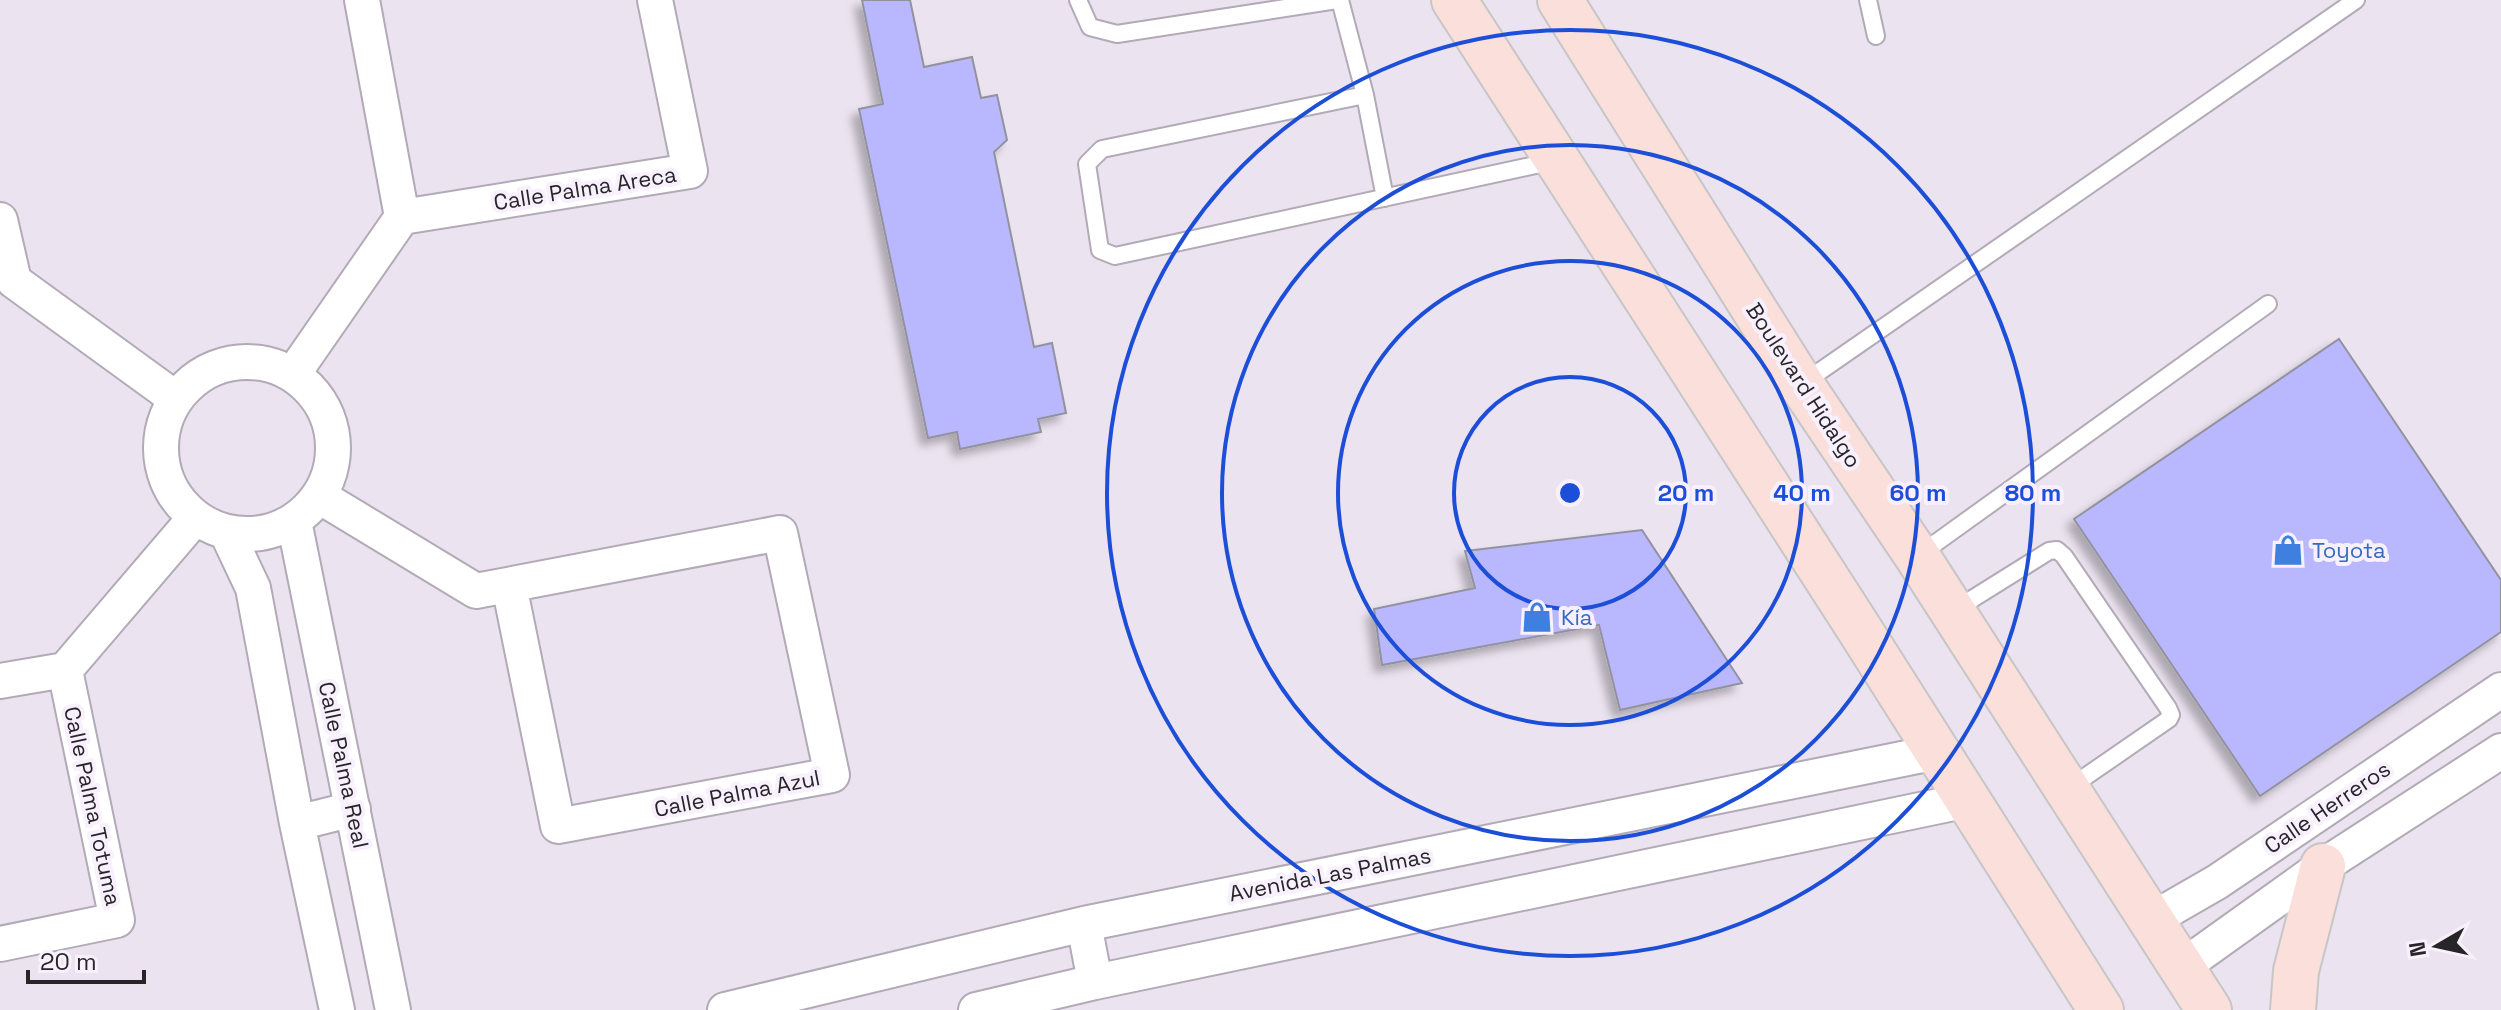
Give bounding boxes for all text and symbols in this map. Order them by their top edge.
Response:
street label: Calle Palma Areca [492,160,679,216]
street label: Boulevard Hidalgo [1740,297,1868,473]
text: 20 m [1658,477,1714,508]
text: 40 m [1773,477,1831,508]
text: 60 m [1890,477,1946,508]
text: 80 m [2005,477,2061,508]
centre of rings [1556,479,1584,507]
shop icon: Toyota [2271,533,2305,567]
place label: Toyota [2312,536,2386,564]
shop icon: Kia [1520,600,1554,634]
place label: Kia [1561,603,1593,631]
street label: Calle Palma Real [313,679,375,851]
street label: Calle Palma Totuma [58,704,128,909]
street label: Calle Herreros [2259,755,2395,859]
street label: Calle Palma Azul [652,763,822,823]
street label: Avenida Las Palmas [1227,841,1433,907]
north arrow [2397,906,2477,986]
scale bar [28,934,144,984]
text: N [2402,940,2432,959]
text: 20 m [40,946,97,977]

